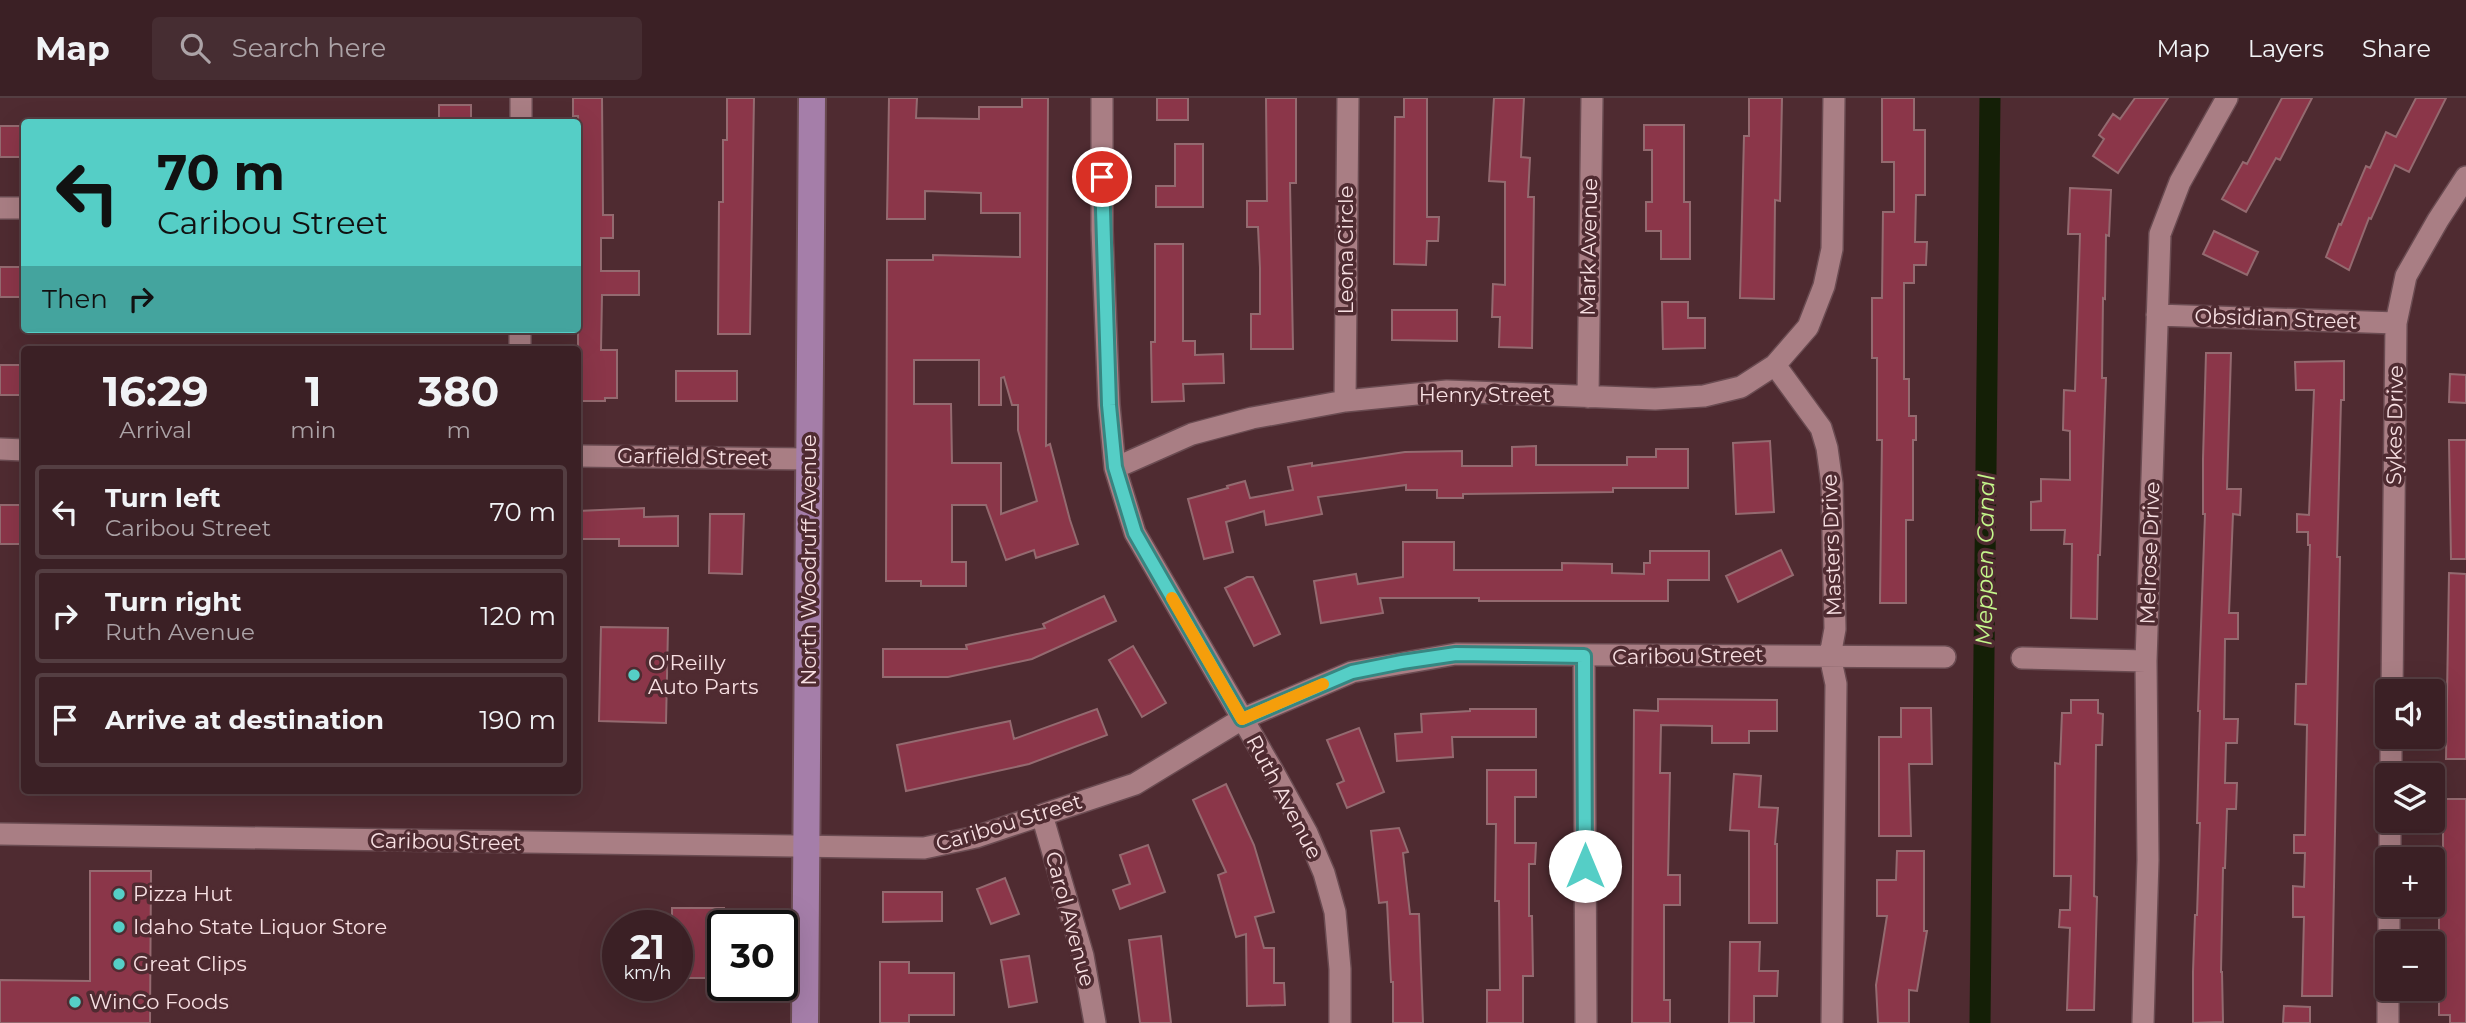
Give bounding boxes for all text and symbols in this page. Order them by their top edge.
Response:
search box [152,17,642,80]
text: Map [35,28,110,68]
icon: search [176,29,214,67]
text: Search here [232,32,386,64]
text: Map [2156,34,2210,63]
text: Layers [2248,34,2324,63]
text: Share [2362,34,2431,63]
text: 70 m [157,143,285,202]
icon: left [42,147,133,238]
pin [1072,147,1132,207]
icon: arrive [1083,158,1121,196]
street label: Mark Avenue [1575,178,1602,316]
street label: Leona Circle [1333,186,1358,314]
text: Caribou Street [157,203,388,242]
icon: right [122,280,160,318]
text: Then [42,283,108,315]
street label: Obsidian Street [2194,303,2358,334]
text: 16:29 [103,365,209,417]
text: 1 [305,365,322,417]
text: 380 [418,365,499,417]
street label: Sykes Drive [2381,365,2408,485]
street label: Henry Street [1419,382,1551,407]
text: Arrival [119,416,192,444]
text: min [290,416,336,444]
text: m [446,416,471,444]
street label: North Woodruff Avenue [796,434,821,686]
street label: Garfield Street [617,443,769,470]
street label: Masters Drive [1817,473,1846,617]
water label: Meppen Canal [1970,473,2001,646]
street label: Melrose Drive [2135,481,2164,625]
text: Turn left [105,482,221,514]
icon: left [46,493,84,531]
text: 70 m [490,496,556,528]
text: Caribou Street [105,514,271,542]
text: Turn right [105,586,241,618]
icon: right [46,597,84,635]
text: 120 m [480,600,556,632]
text: Ruth Avenue [105,618,255,646]
street label: Caribou Street [1612,642,1764,669]
place label: O'Reilly Auto Parts [648,650,758,699]
marker: O'Reilly Auto Parts [626,667,642,683]
map controls [2375,679,2445,1001]
button: sound [2375,679,2445,749]
icon: arrive [46,701,84,739]
text: Arrive at destination [105,704,384,736]
text: 190 m [479,704,556,736]
street label: Ruth Avenue [1241,731,1328,863]
button: layers [2375,763,2445,833]
street label: Caribou Street [933,788,1085,857]
street label: Caribou Street [370,828,522,855]
position arrow [1548,829,1622,903]
button: + [2375,847,2445,917]
street label: Carol Avenue [1040,849,1101,989]
place label: Pizza Hut [133,881,233,906]
marker: Pizza Hut [111,886,127,902]
speed limit sign: 30 [707,910,798,1001]
place label: Idaho State Liquor Store [133,914,387,939]
marker: Idaho State Liquor Store [111,919,127,935]
text: 21 [630,925,665,968]
button: − [2375,931,2445,1001]
place label: Great Clips [133,951,247,976]
marker: Great Clips [111,956,127,972]
text: km/h [623,962,672,984]
place label: WinCo Foods [89,989,229,1014]
marker: WinCo Foods [67,994,83,1010]

